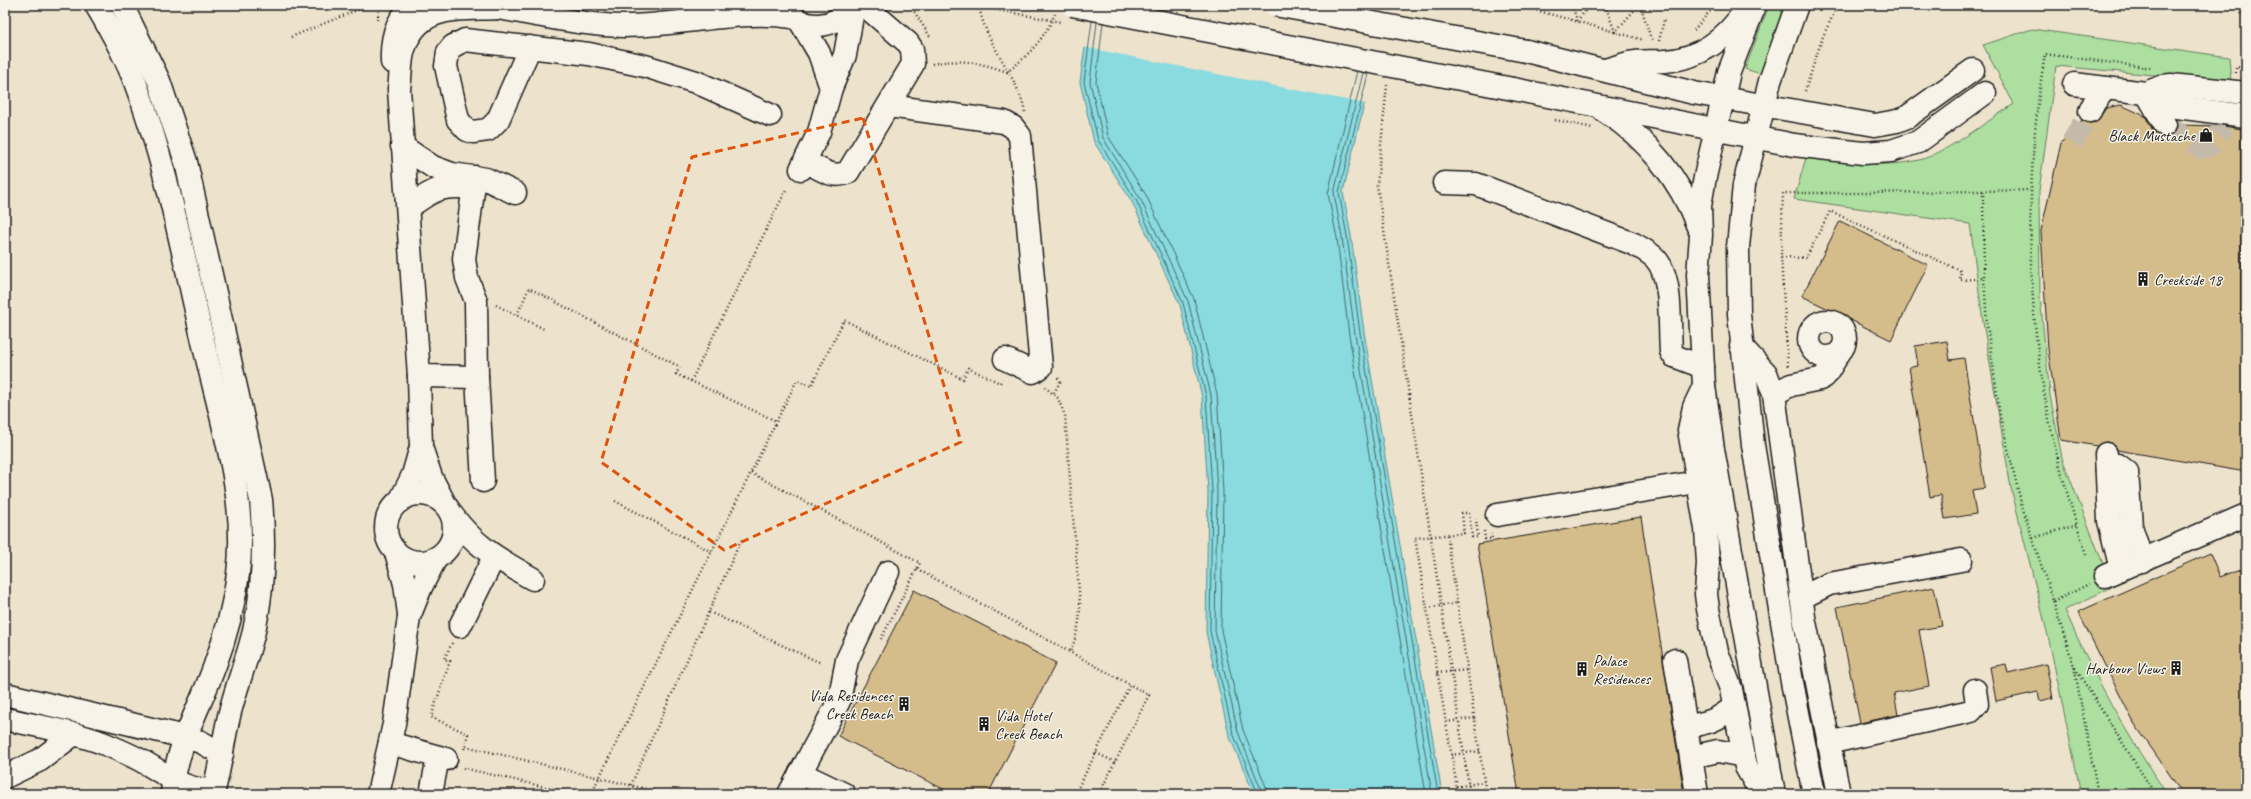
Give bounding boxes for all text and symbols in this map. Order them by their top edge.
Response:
place label: Black Mustache [2108,126,2197,146]
shop icon: Black Mustache [2198,127,2214,143]
place label: Creekside 18 [2154,270,2224,290]
building icon: Creekside 18 [2135,271,2151,287]
place label: Palace Residences [1593,651,1652,689]
place label: Harbour Views [2085,659,2167,679]
building icon: Harbour Views [2168,660,2184,676]
building icon: Palace Residences [1574,661,1590,677]
place label: Vida Residences Creek Beach [809,686,895,724]
building icon: Vida Residences Creek Beach [896,696,912,712]
place label: Vida Hotel Creek Beach [995,706,1064,744]
building icon: Vida Hotel Creek Beach [976,716,992,732]

